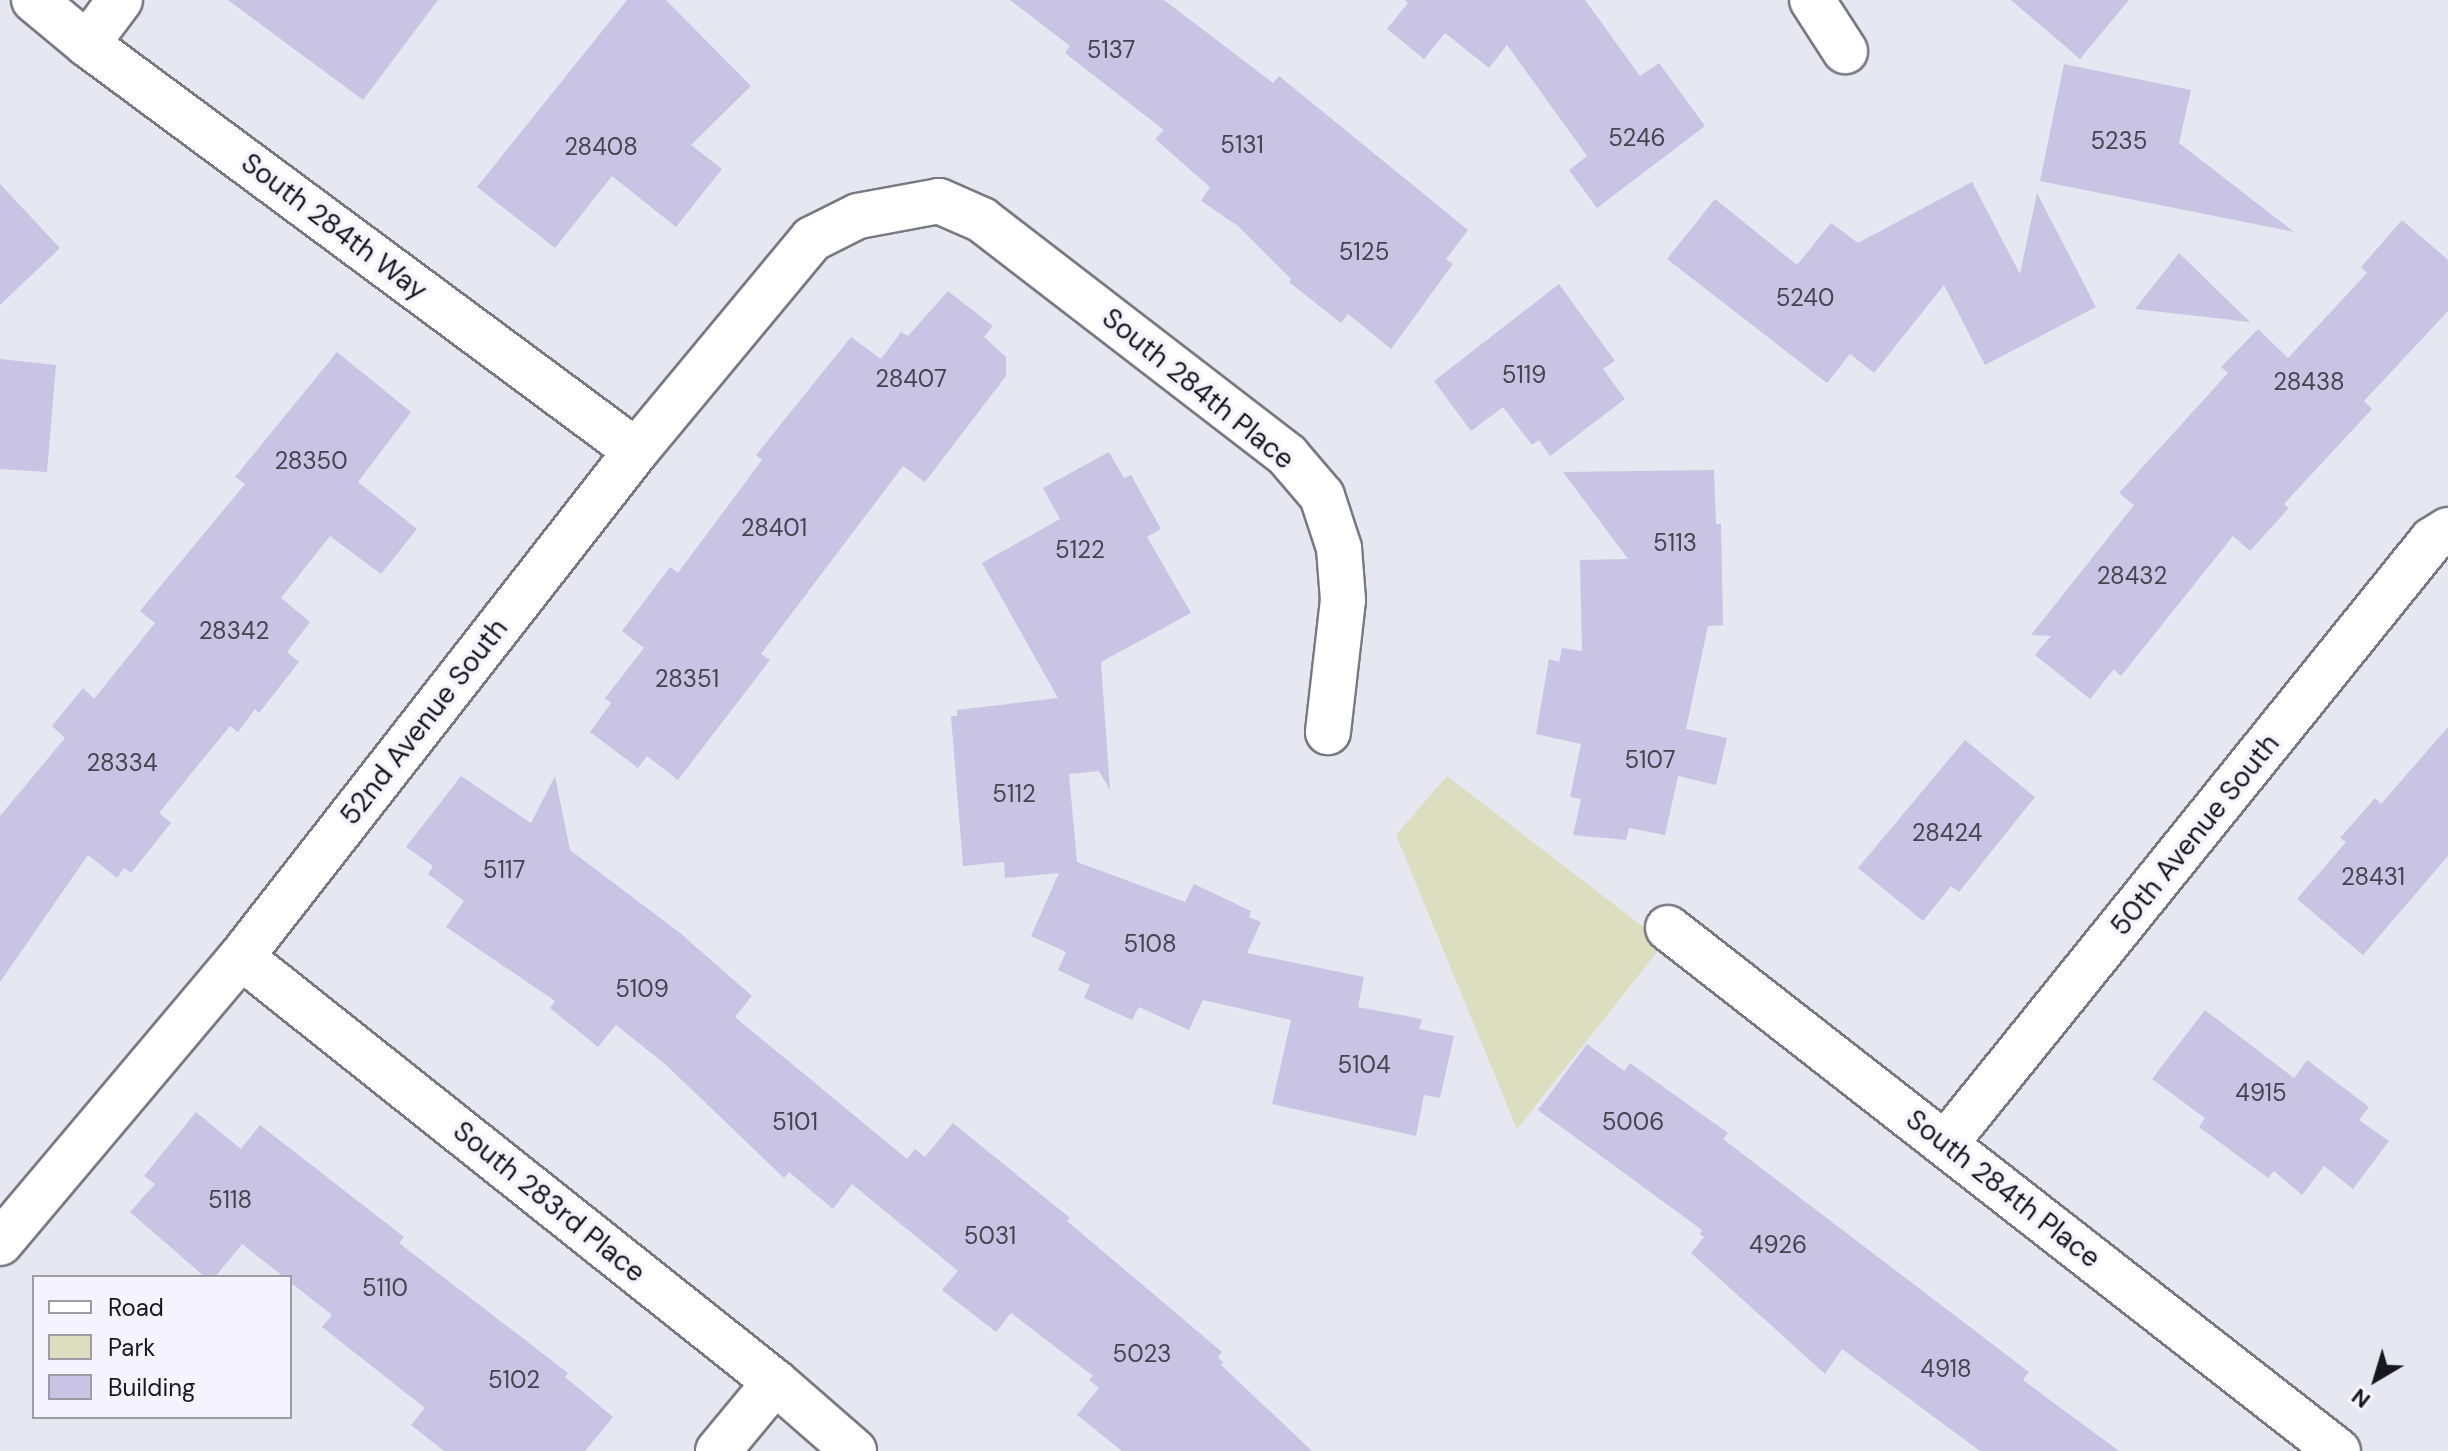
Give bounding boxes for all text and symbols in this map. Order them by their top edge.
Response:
house number: 5137 [1087,36,1135,64]
house number: 5246 [1608,124,1666,152]
house number: 5235 [2091,127,2147,155]
house number: 5131 [1220,131,1264,159]
house number: 28408 [564,133,638,161]
street label: South 284th Way [235,146,433,308]
house number: 5125 [1339,238,1389,266]
house number: 5240 [1776,284,1834,312]
street label: South 284th Place [1095,301,1301,477]
house number: 5119 [1502,361,1546,389]
house number: 28407 [875,365,947,393]
house number: 28438 [2273,368,2345,396]
house number: 28350 [274,447,348,475]
house number: 28401 [741,514,807,542]
house number: 5113 [1653,529,1697,557]
house number: 5122 [1055,536,1105,564]
house number: 28432 [2097,562,2167,590]
street label: 52nd Avenue South [333,612,515,832]
house number: 28342 [199,617,269,645]
house number: 28351 [655,665,719,693]
street label: 50th Avenue South [2103,728,2287,942]
house number: 5107 [1624,746,1676,774]
house number: 28334 [87,749,157,777]
house number: 5112 [992,780,1036,808]
house number: 28424 [1912,819,1982,847]
house number: 5117 [483,856,525,884]
house number: 28431 [2341,863,2405,891]
house number: 5108 [1123,930,1177,958]
house number: 5109 [615,975,669,1003]
house number: 5104 [1337,1051,1391,1079]
house number: 4915 [2235,1079,2287,1107]
street label: South 284th Place [1899,1103,2107,1275]
house number: 5101 [772,1108,818,1136]
house number: 5006 [1602,1108,1664,1136]
street label: South 283rd Place [446,1114,652,1290]
house number: 5118 [208,1186,252,1214]
house number: 5031 [964,1222,1016,1250]
house number: 4926 [1749,1231,1807,1259]
house number: 5110 [362,1274,408,1302]
legend [32,1275,292,1419]
text: Road [108,1292,164,1323]
text: Park [108,1332,155,1363]
north arrow [2336,1339,2416,1419]
house number: 5023 [1113,1340,1171,1368]
house number: 4918 [1920,1355,1972,1383]
house number: 5102 [488,1366,540,1394]
text: Building [108,1372,195,1403]
text: N [2346,1382,2376,1415]

